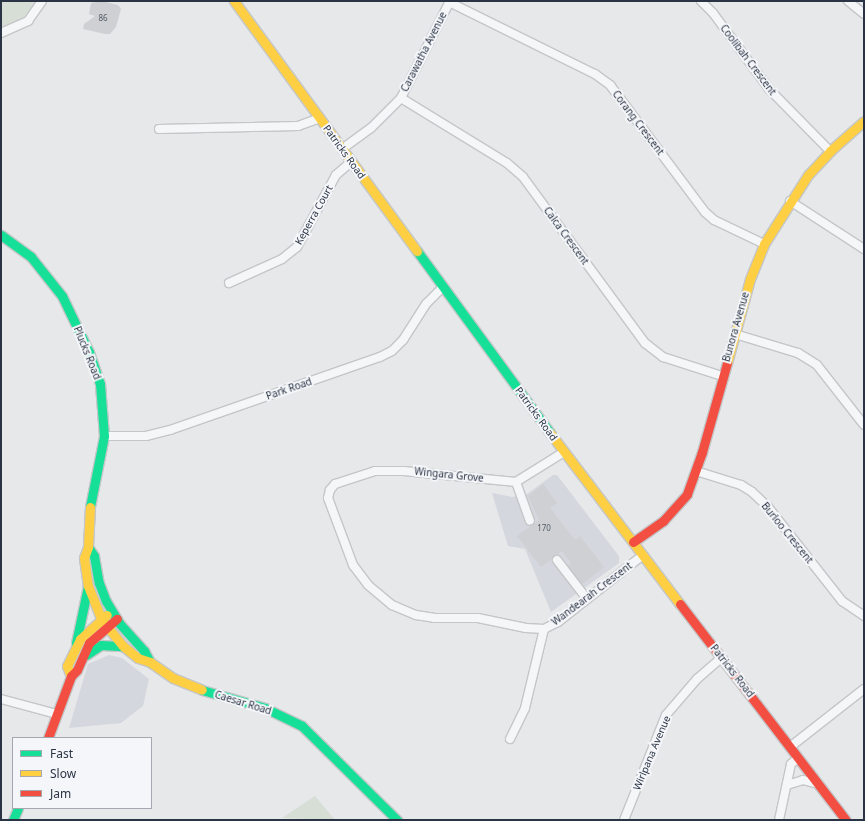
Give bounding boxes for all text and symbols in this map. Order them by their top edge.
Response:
street label: Carawatha Avenue [399,10,449,94]
house number: 86 [98,13,108,23]
street label: Coolibah Crescent [718,22,778,98]
street label: Corang Crescent [610,88,666,158]
street label: Patricks Road [320,123,368,181]
street label: Keperra Court [293,183,335,247]
street label: Calca Crescent [541,205,591,267]
street label: Bunora Avenue [720,291,752,363]
street label: Plucks Road [71,325,103,381]
street label: Park Road [264,376,314,402]
street label: Patricks Road [512,385,560,443]
street label: Wingara Grove [414,465,484,485]
street label: Burloo Crescent [759,500,815,566]
house number: 170 [537,523,551,533]
street label: Wandearah Crescent [549,560,635,628]
street label: Patricks Road [708,642,756,700]
street label: Caesar Road [213,689,273,717]
street label: Wirlpana Avenue [631,714,673,792]
legend [12,737,152,809]
text: Fast [50,745,73,762]
text: Slow [50,765,76,782]
text: Jam [50,785,71,802]

